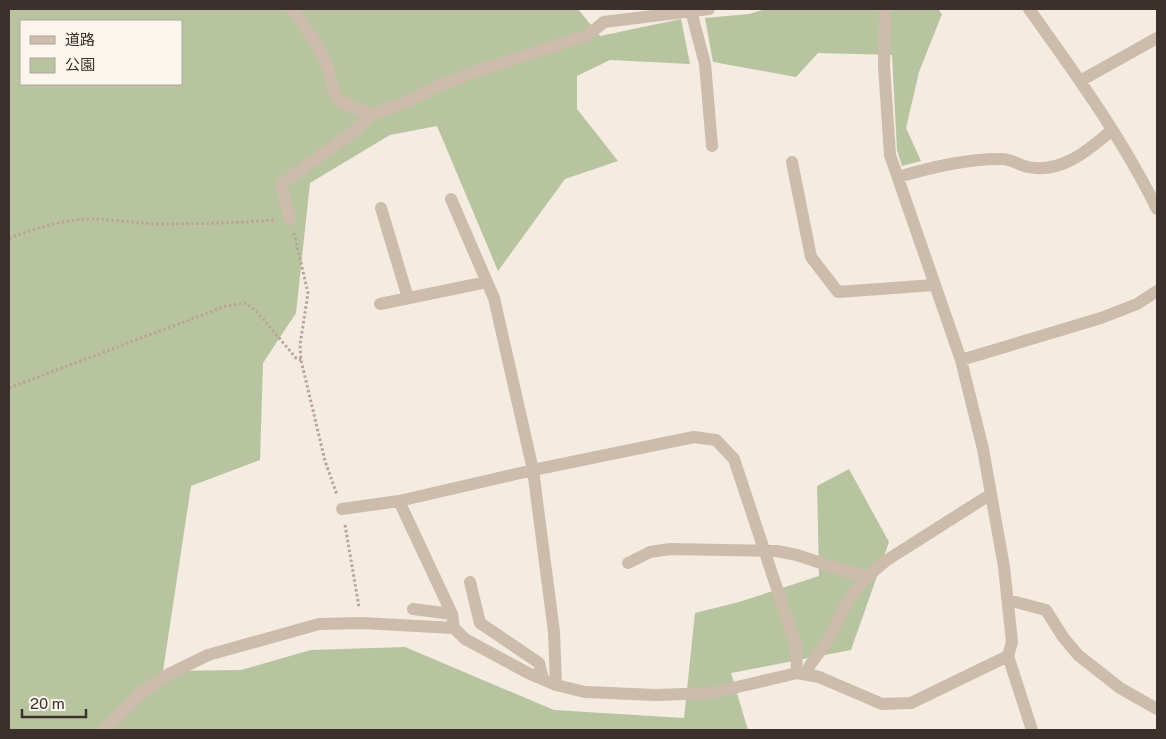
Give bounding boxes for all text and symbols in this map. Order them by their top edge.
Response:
legend [20,20,182,85]
text: 道路 [65,31,95,48]
text: 公園 [65,56,95,73]
scale bar [22,686,86,718]
text: 20 m [30,695,65,712]

